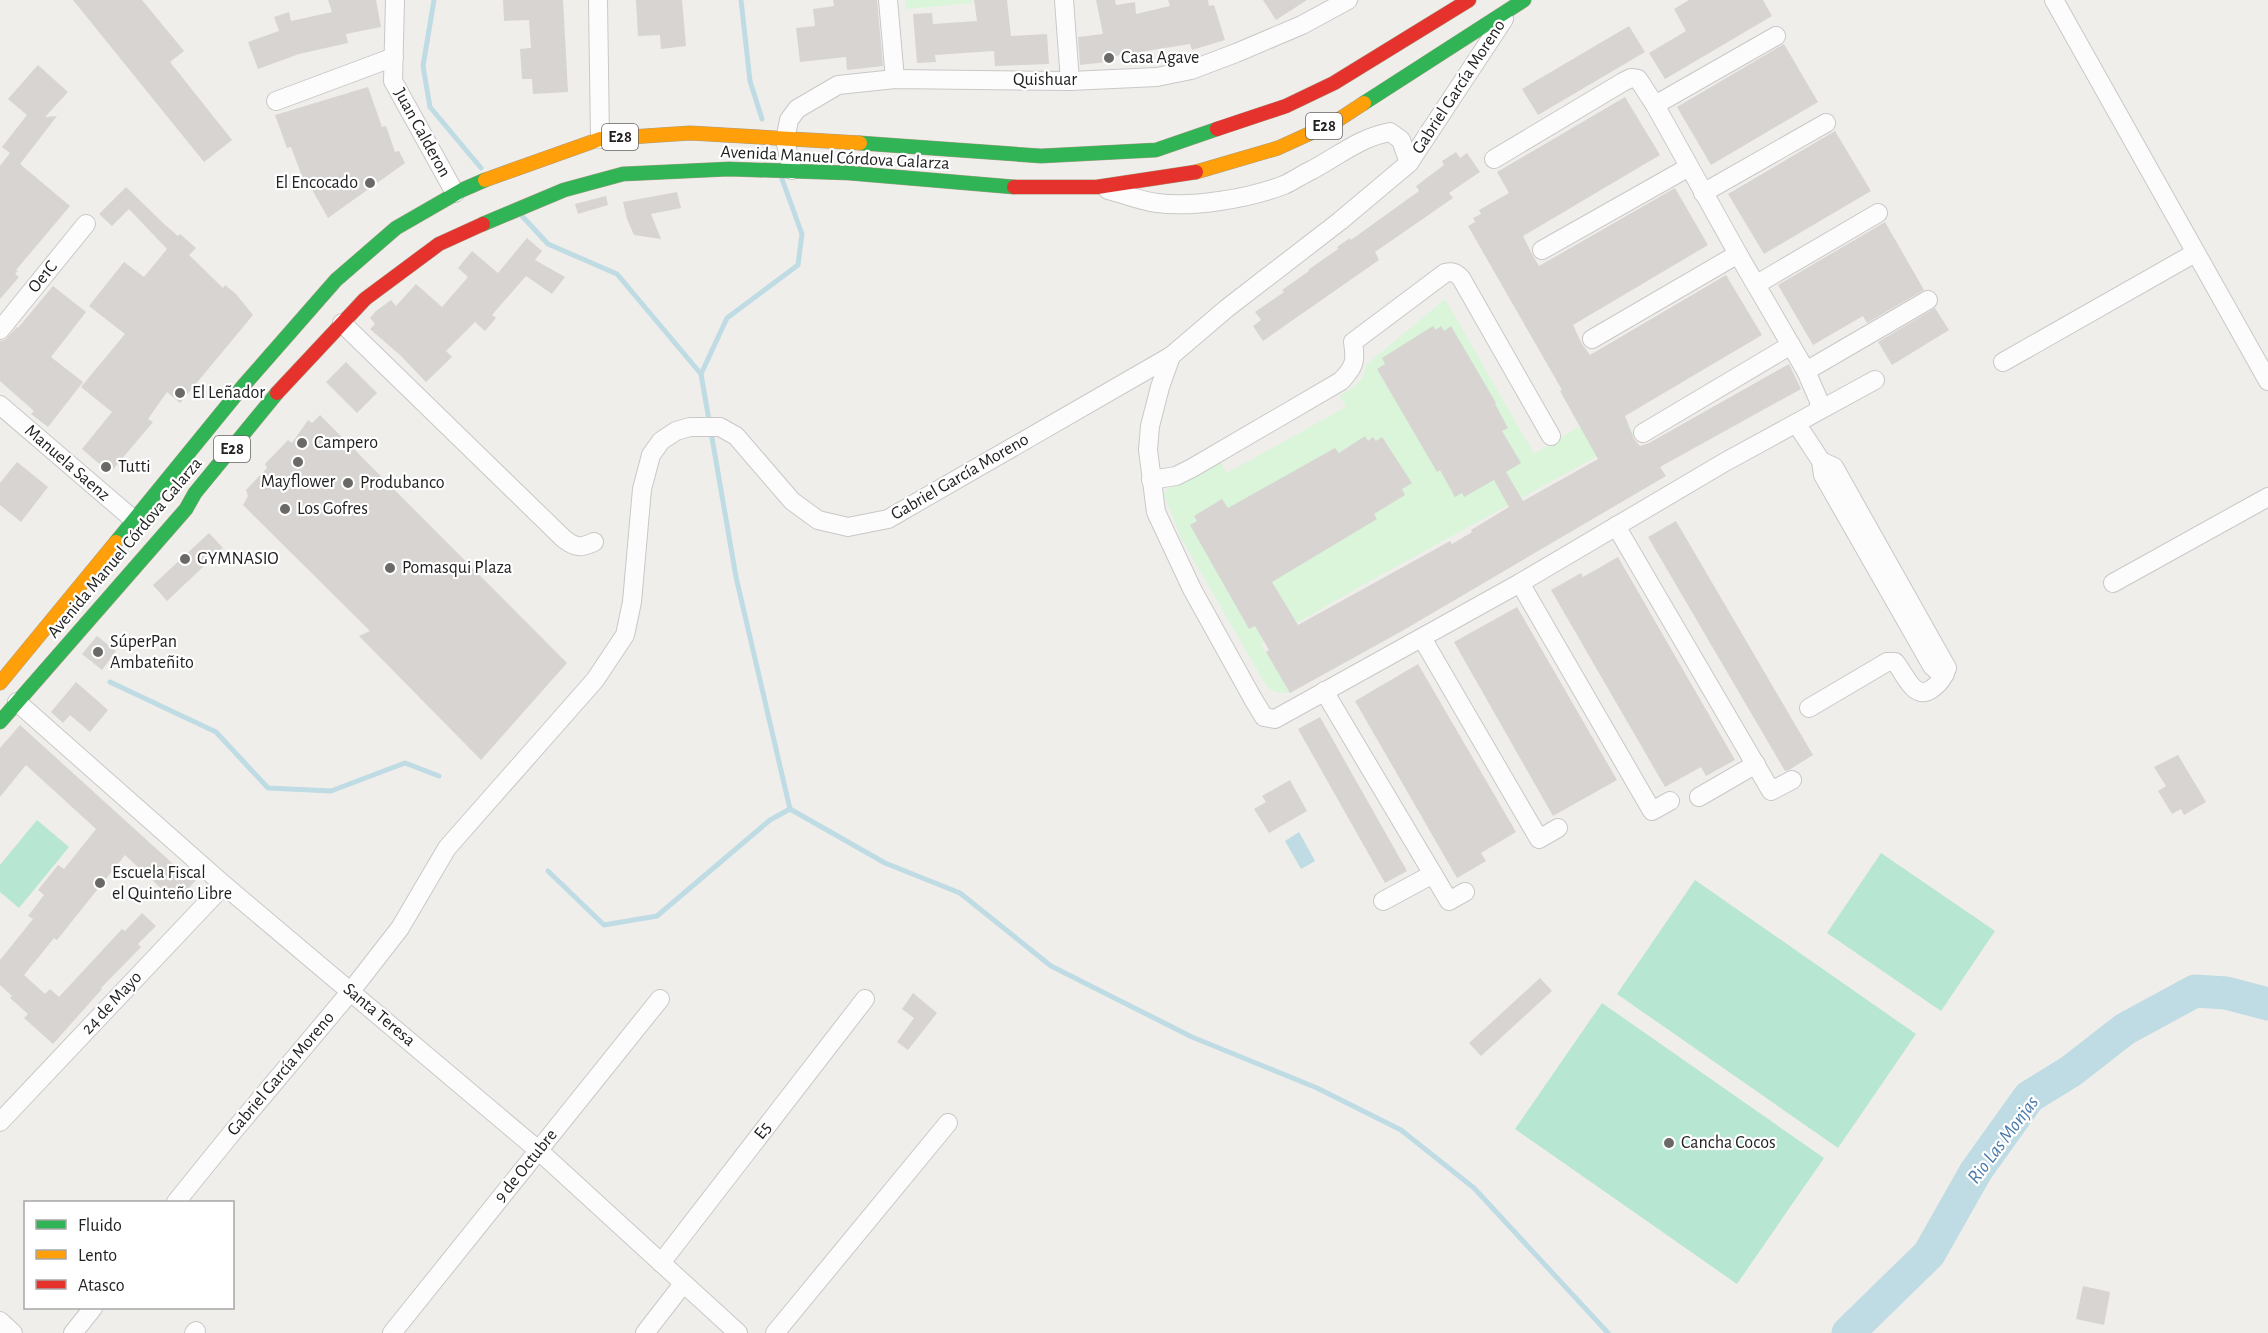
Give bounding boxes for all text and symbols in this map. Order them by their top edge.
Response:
street label: Gabriel García Moreno [1409,17,1509,157]
place label: Casa Agave [1121,49,1199,67]
marker: Casa Agave [1102,51,1116,65]
street label: Quishuar [1013,71,1077,89]
street label: Juan Calderon [390,86,454,180]
road number: E28 [1306,113,1342,139]
road number: E28 [602,124,638,150]
street label: Avenida Manuel Córdova Galarza [720,143,950,173]
place label: El Encocado [275,174,358,192]
marker: El Encocado [363,176,377,190]
street label: Oe1C [25,258,61,296]
place label: El Leñador [192,384,265,402]
marker: El Leñador [173,386,187,400]
street label: Manuela Saenz [21,421,113,505]
street label: Gabriel García Moreno [888,430,1032,524]
place label: Campero [314,434,378,452]
road number: E28 [214,436,250,462]
marker: Campero [295,436,309,450]
street label: Avenida Manuel Córdova Galarza [44,454,206,642]
marker: Mayflower [291,455,305,469]
place label: Tutti [118,458,151,476]
marker: Tutti [99,460,113,474]
place label: Mayflower [261,473,335,491]
place label: Produbanco [360,474,445,492]
marker: Produbanco [341,476,355,490]
place label: Los Gofres [297,500,368,518]
marker: Los Gofres [278,502,292,516]
place label: GYMNASIO [197,550,279,568]
marker: GYMNASIO [178,552,192,566]
place label: Pomasqui Plaza [402,559,512,577]
marker: Pomasqui Plaza [383,561,397,575]
place label: SúperPan Ambateñito [110,633,194,672]
marker: SúperPan Ambateñito [91,645,105,659]
place label: Escuela Fiscal el Quinteño Libre [112,864,232,903]
marker: Escuela Fiscal el Quinteño Libre [93,876,107,890]
street label: 24 de Mayo [79,968,146,1038]
street label: Santa Teresa [340,980,418,1050]
street label: Gabriel García Moreno [224,1008,338,1139]
water label: Rio Las Monjas [1964,1092,2043,1188]
street label: E5 [751,1119,775,1143]
street label: 9 de Octubre [491,1126,561,1206]
place label: Cancha Cocos [1681,1134,1776,1152]
marker: Cancha Cocos [1662,1136,1676,1150]
legend [24,1201,234,1309]
text: Fluido [78,1217,122,1235]
text: Lento [78,1247,117,1265]
text: Atasco [78,1277,125,1295]

